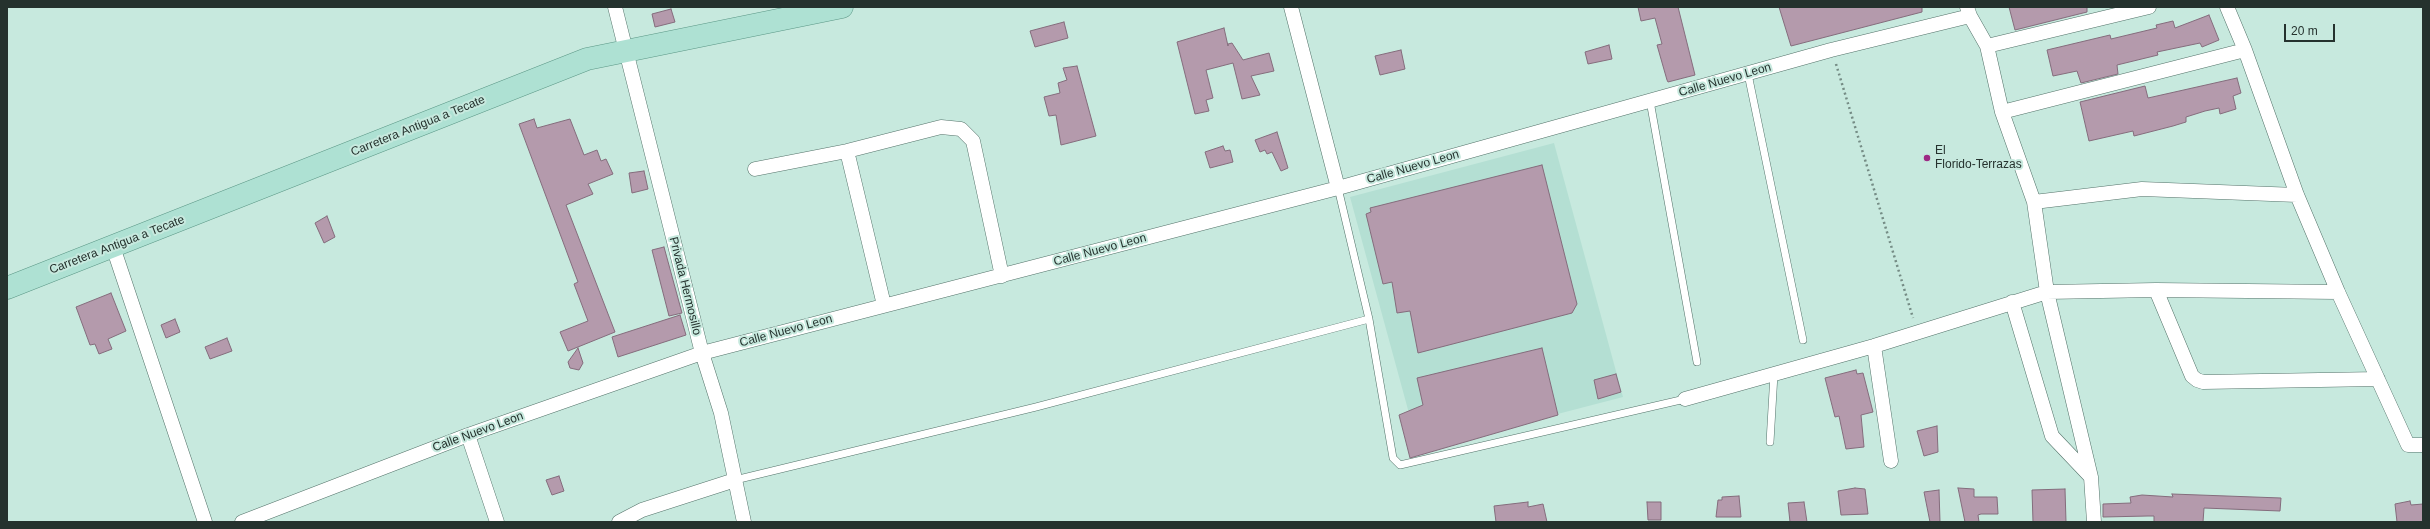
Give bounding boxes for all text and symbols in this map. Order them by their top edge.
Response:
scale bar [2286,16,2337,42]
text: 20 m [2291,24,2318,38]
street label: Calle Nuevo Leon [1677,60,1773,100]
street label: Carretera Antigua a Tecate [349,92,487,160]
place label: El Florido-Terrazas [1935,144,2022,172]
street label: Calle Nuevo Leon [1365,147,1461,187]
marker: El Florido-Terrazas [1922,153,1932,163]
street label: Carretera Antigua a Tecate [47,213,187,277]
street label: Calle Nuevo Leon [1052,231,1148,269]
street label: Privada Hermosillo [666,235,704,337]
street label: Calle Nuevo Leon [738,312,834,350]
street label: Calle Nuevo Leon [431,409,525,455]

